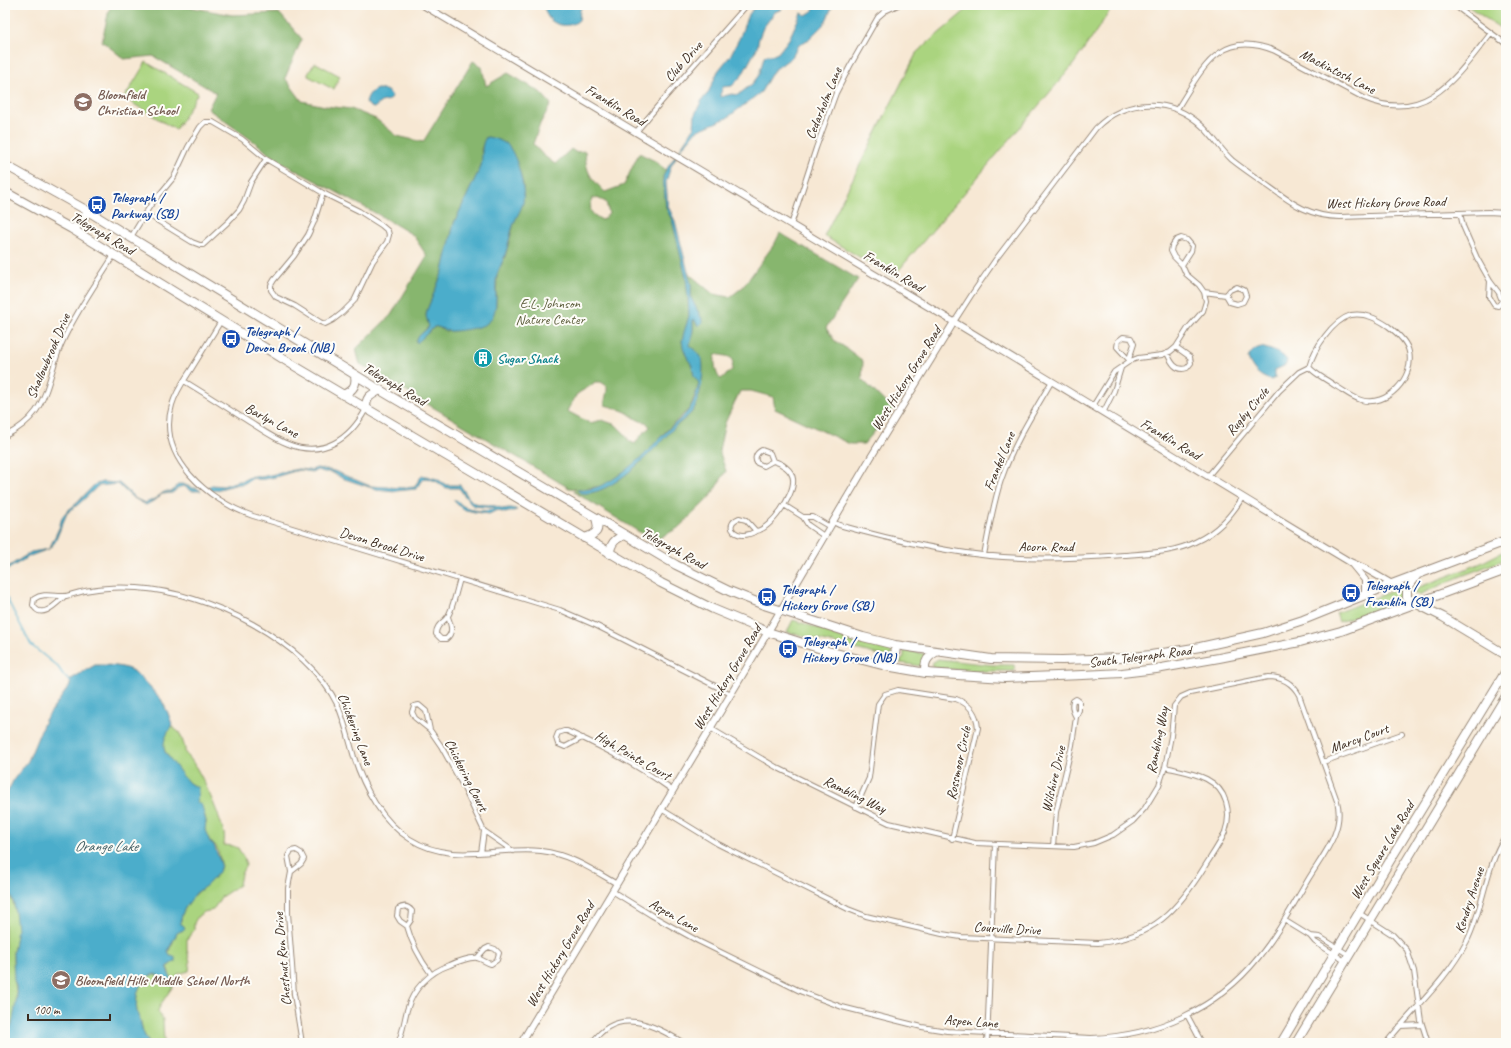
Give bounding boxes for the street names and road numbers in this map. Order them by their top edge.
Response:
street label: Club Drive [661,36,707,85]
street label: Mackintosh Lane [1297,45,1380,98]
street label: Cedarholm Lane [801,63,846,142]
street label: Franklin Road [583,81,651,131]
street label: West Hickory Grove Road [1326,193,1448,212]
street label: Telegraph Road [68,208,140,260]
street label: Franklin Road [861,247,929,297]
street label: Shallowbrook Drive [23,310,75,401]
street label: West Hickory Grove Road [868,321,947,433]
street label: Telegraph Road [360,359,432,411]
street label: Rugby Circle [1222,383,1273,439]
street label: Barlyn Lane [242,399,303,442]
street label: Franklin Road [1138,415,1206,465]
street label: Frankel Lane [980,428,1019,493]
street label: Devon Brook Drive [337,524,428,566]
street label: Telegraph Road [639,524,711,574]
street label: Acorn Road [1018,538,1076,555]
street label: West Hickory Grove Road [689,620,767,733]
street label: South Telegraph Road [1088,641,1195,671]
street label: Chickering Lane [334,691,378,769]
street label: Rambling Way [1143,704,1173,775]
street label: Marcy Court [1328,720,1392,757]
street label: Rossmoor Circle [942,724,975,801]
street label: High Pointe Court [592,727,676,785]
street label: Chickering Court [441,736,493,815]
street label: Wilshire Drive [1038,743,1070,814]
street label: Rambling Way [821,772,890,817]
street label: West Square Lake Road [1347,796,1420,902]
street label: Kendry Avenue [1451,864,1489,935]
street label: Aspen Lane [646,895,703,937]
street label: West Hickory Grove Road [522,897,600,1010]
street label: Chestnut Run Drive [270,910,295,1006]
street label: Courville Drive [973,918,1042,939]
street label: Aspen Lane [944,1011,1000,1032]

